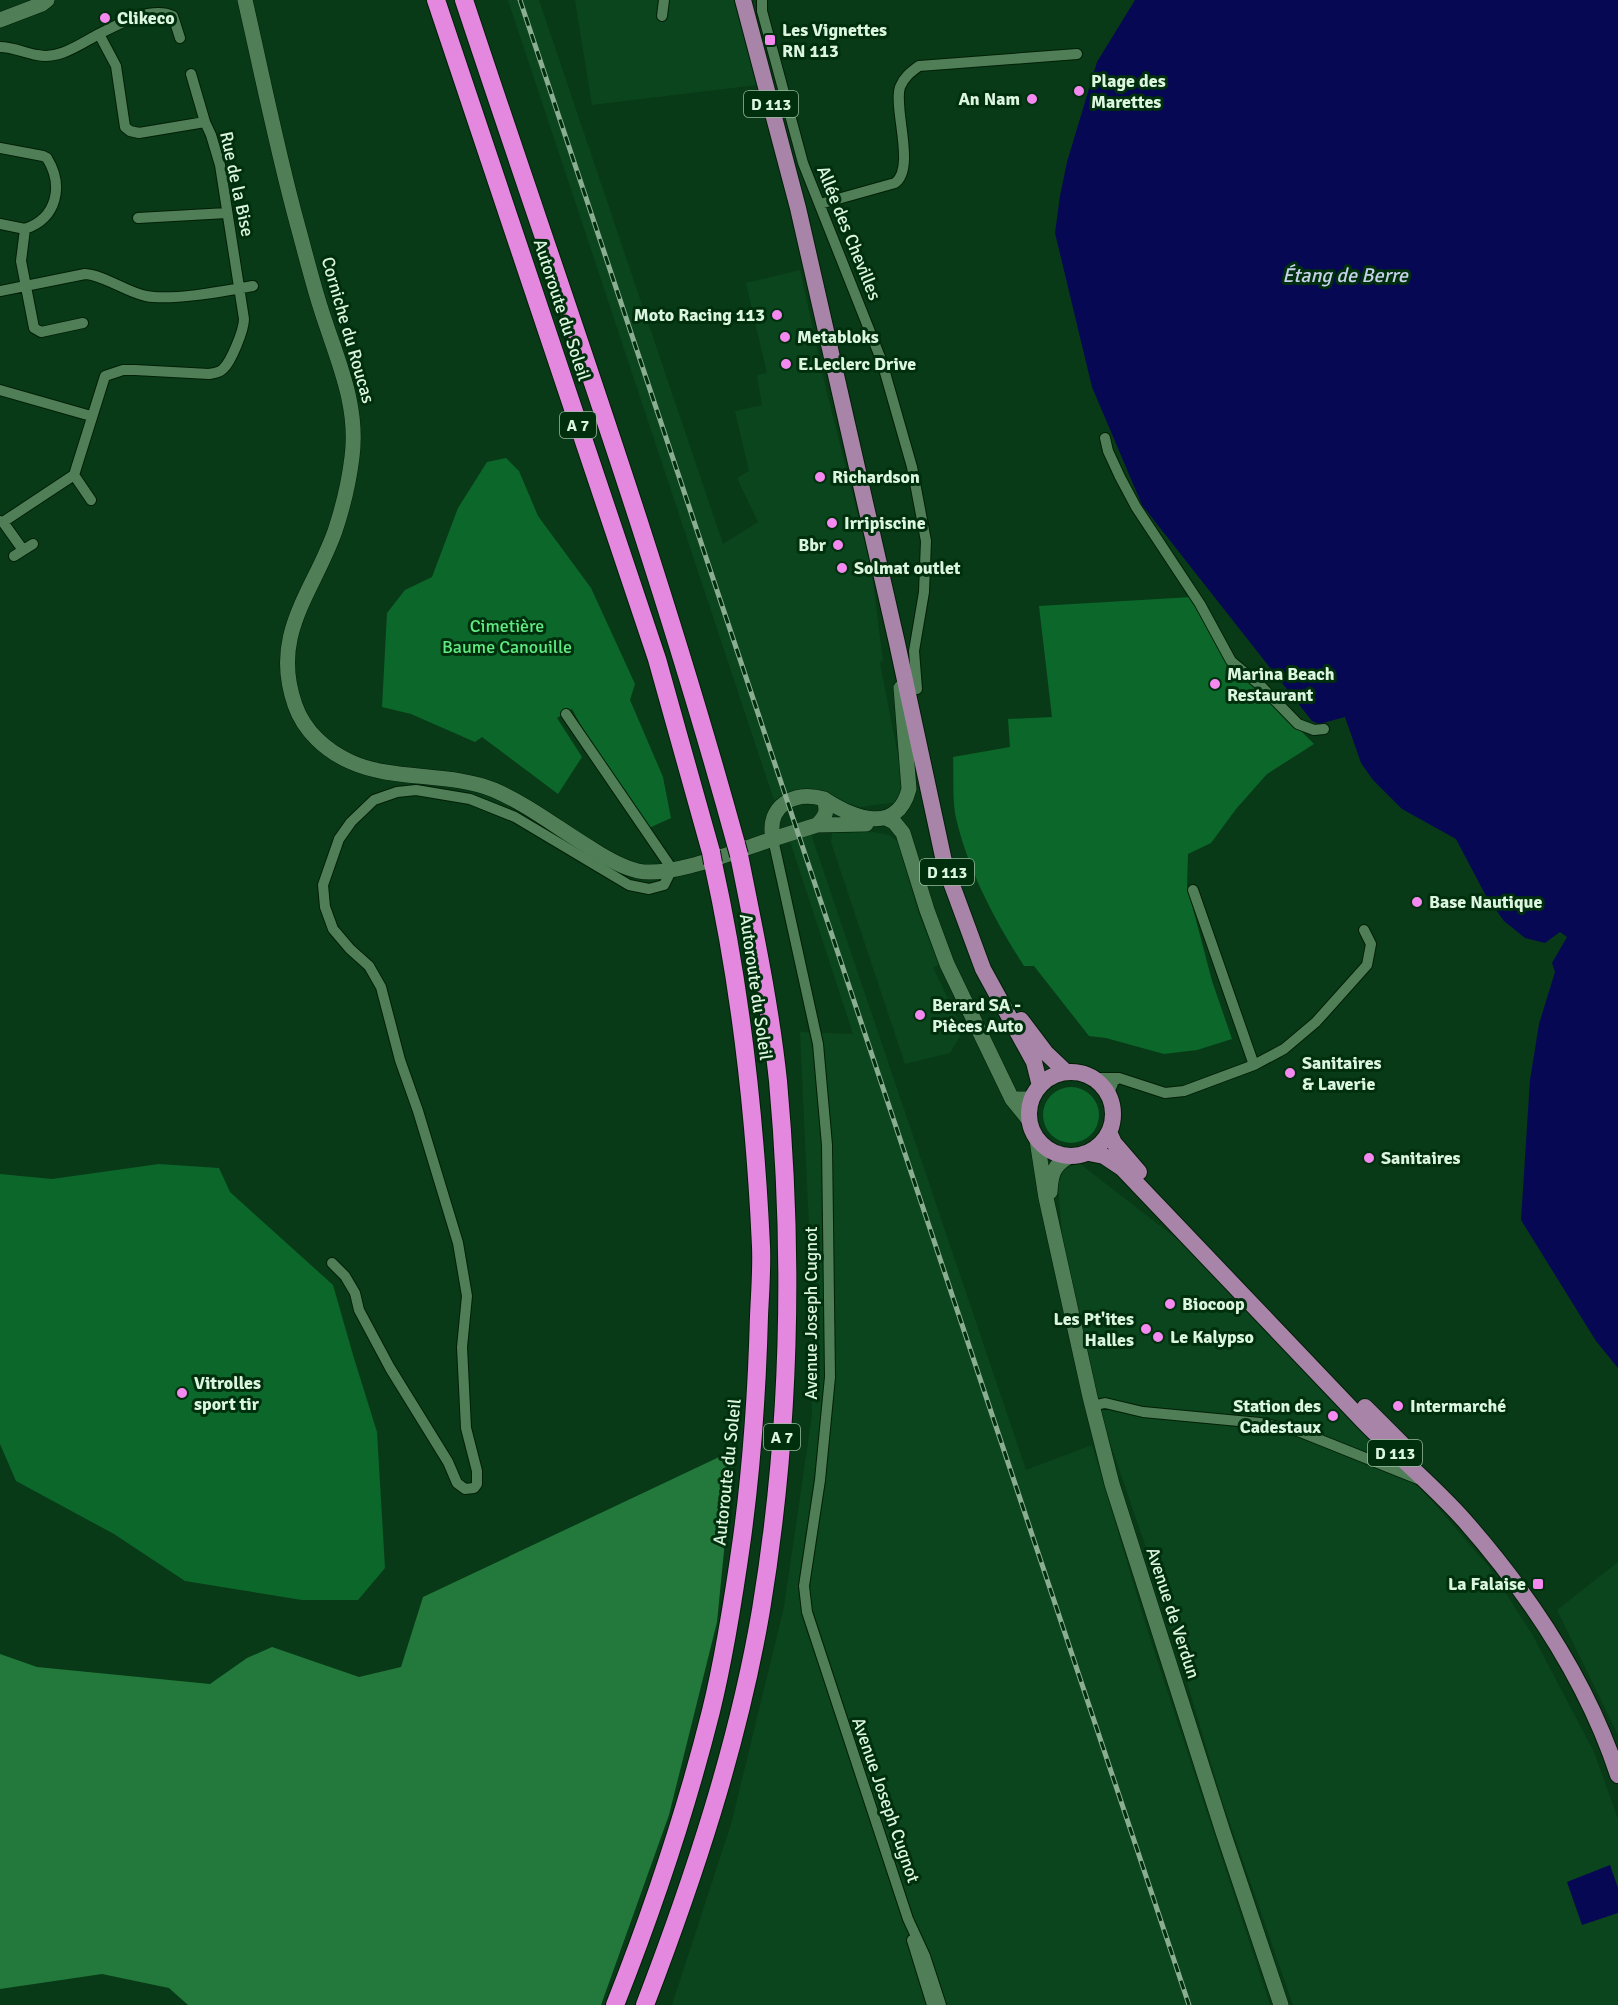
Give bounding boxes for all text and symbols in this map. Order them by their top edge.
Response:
place label: Clikeco [117,7,175,29]
marker: Clikeco [98,11,112,25]
place label: Les Vignettes RN 113 [782,19,887,62]
marker: Les Vignettes RN 113 [763,33,777,47]
place label: Plage des Marettes [1091,70,1166,113]
marker: Plage des Marettes [1072,84,1086,98]
place label: An Nam [958,88,1020,110]
road number: D 113 [744,91,798,117]
marker: An Nam [1025,92,1039,106]
street label: Rue de la Bise [215,130,259,238]
street label: Allée des Chevilles [812,163,886,303]
street label: Autoroute du Soleil [529,236,595,384]
street label: Corniche du Roucas [317,254,379,406]
water label: Étang de Berre [1282,263,1409,288]
place label: Moto Racing 113 [634,304,765,326]
marker: Moto Racing 113 [770,308,784,322]
place label: Metabloks [797,326,879,348]
marker: Metabloks [778,330,792,344]
place label: E.Leclerc Drive [798,353,916,375]
marker: E.Leclerc Drive [779,357,793,371]
road number: A 7 [560,412,596,438]
place label: Richardson [832,466,920,488]
marker: Richardson [813,470,827,484]
place label: Irripiscine [844,512,926,534]
marker: Irripiscine [825,516,839,530]
place label: Bbr [798,534,827,556]
marker: Bbr [831,538,845,552]
place label: Solmat outlet [854,557,961,579]
marker: Solmat outlet [835,561,849,575]
park label: Cimetière Baume Canouille [442,615,572,658]
place label: Marina Beach Restaurant [1227,663,1335,706]
marker: Marina Beach Restaurant [1208,677,1222,691]
road number: D 113 [920,859,974,885]
place label: Base Nautique [1429,891,1542,913]
marker: Base Nautique [1410,895,1424,909]
street label: Autoroute du Soleil [735,912,777,1062]
place label: Berard SA - Pièces Auto [932,994,1023,1037]
marker: Berard SA - Pièces Auto [913,1008,927,1022]
place label: Sanitaires & Laverie [1302,1052,1382,1095]
marker: Sanitaires & Laverie [1283,1066,1297,1080]
place label: Sanitaires [1381,1147,1461,1169]
marker: Sanitaires [1362,1151,1376,1165]
street label: Avenue Joseph Cugnot [800,1226,822,1400]
place label: Biocoop [1182,1293,1245,1315]
marker: Biocoop [1163,1297,1177,1311]
place label: Les Pt'ites Halles [1053,1308,1134,1351]
marker: Les Pt'ites Halles [1139,1322,1153,1336]
place label: Le Kalypso [1170,1326,1254,1348]
marker: Le Kalypso [1151,1330,1165,1344]
place label: Vitrolles sport tir [194,1372,261,1415]
marker: Vitrolles sport tir [175,1386,189,1400]
place label: Station des Cadestaux [1233,1395,1321,1438]
place label: Intermarché [1410,1395,1506,1417]
street label: Autoroute du Soleil [708,1397,746,1547]
marker: Intermarché [1391,1399,1405,1413]
marker: Station des Cadestaux [1326,1409,1340,1423]
road number: A 7 [764,1424,800,1450]
road number: D 113 [1368,1440,1422,1466]
street label: Avenue de Verdun [1141,1545,1205,1681]
place label: La Falaise [1448,1573,1526,1595]
marker: La Falaise [1531,1577,1545,1591]
street label: Avenue Joseph Cugnot [847,1714,925,1886]

